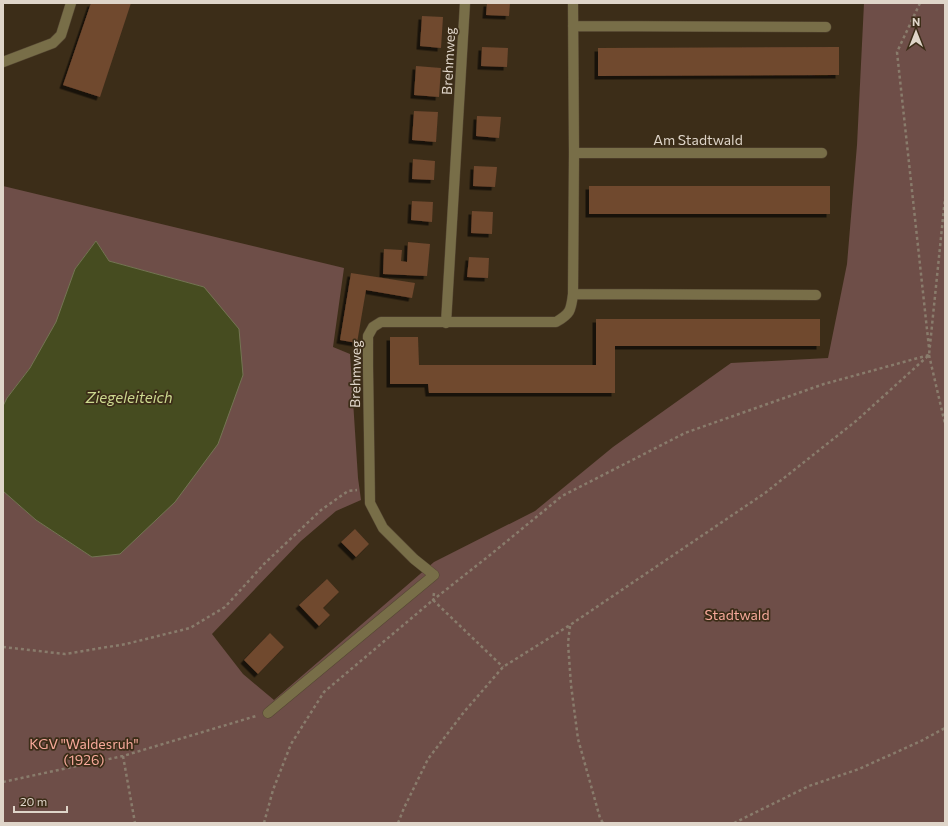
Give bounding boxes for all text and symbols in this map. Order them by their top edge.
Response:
north arrow [896,12,936,52]
text: N [912,15,920,28]
street label: Brehmweg [438,26,458,95]
street label: Am Stadtwald [653,131,743,148]
street label: Brehmweg [346,340,364,408]
water label: Ziegeleiteich [84,388,173,406]
park label: Stadtwald [705,606,770,623]
park label: KGV "Waldesruh" (1926) [29,735,139,768]
scale bar [14,788,67,814]
text: 20 m [20,794,47,808]

